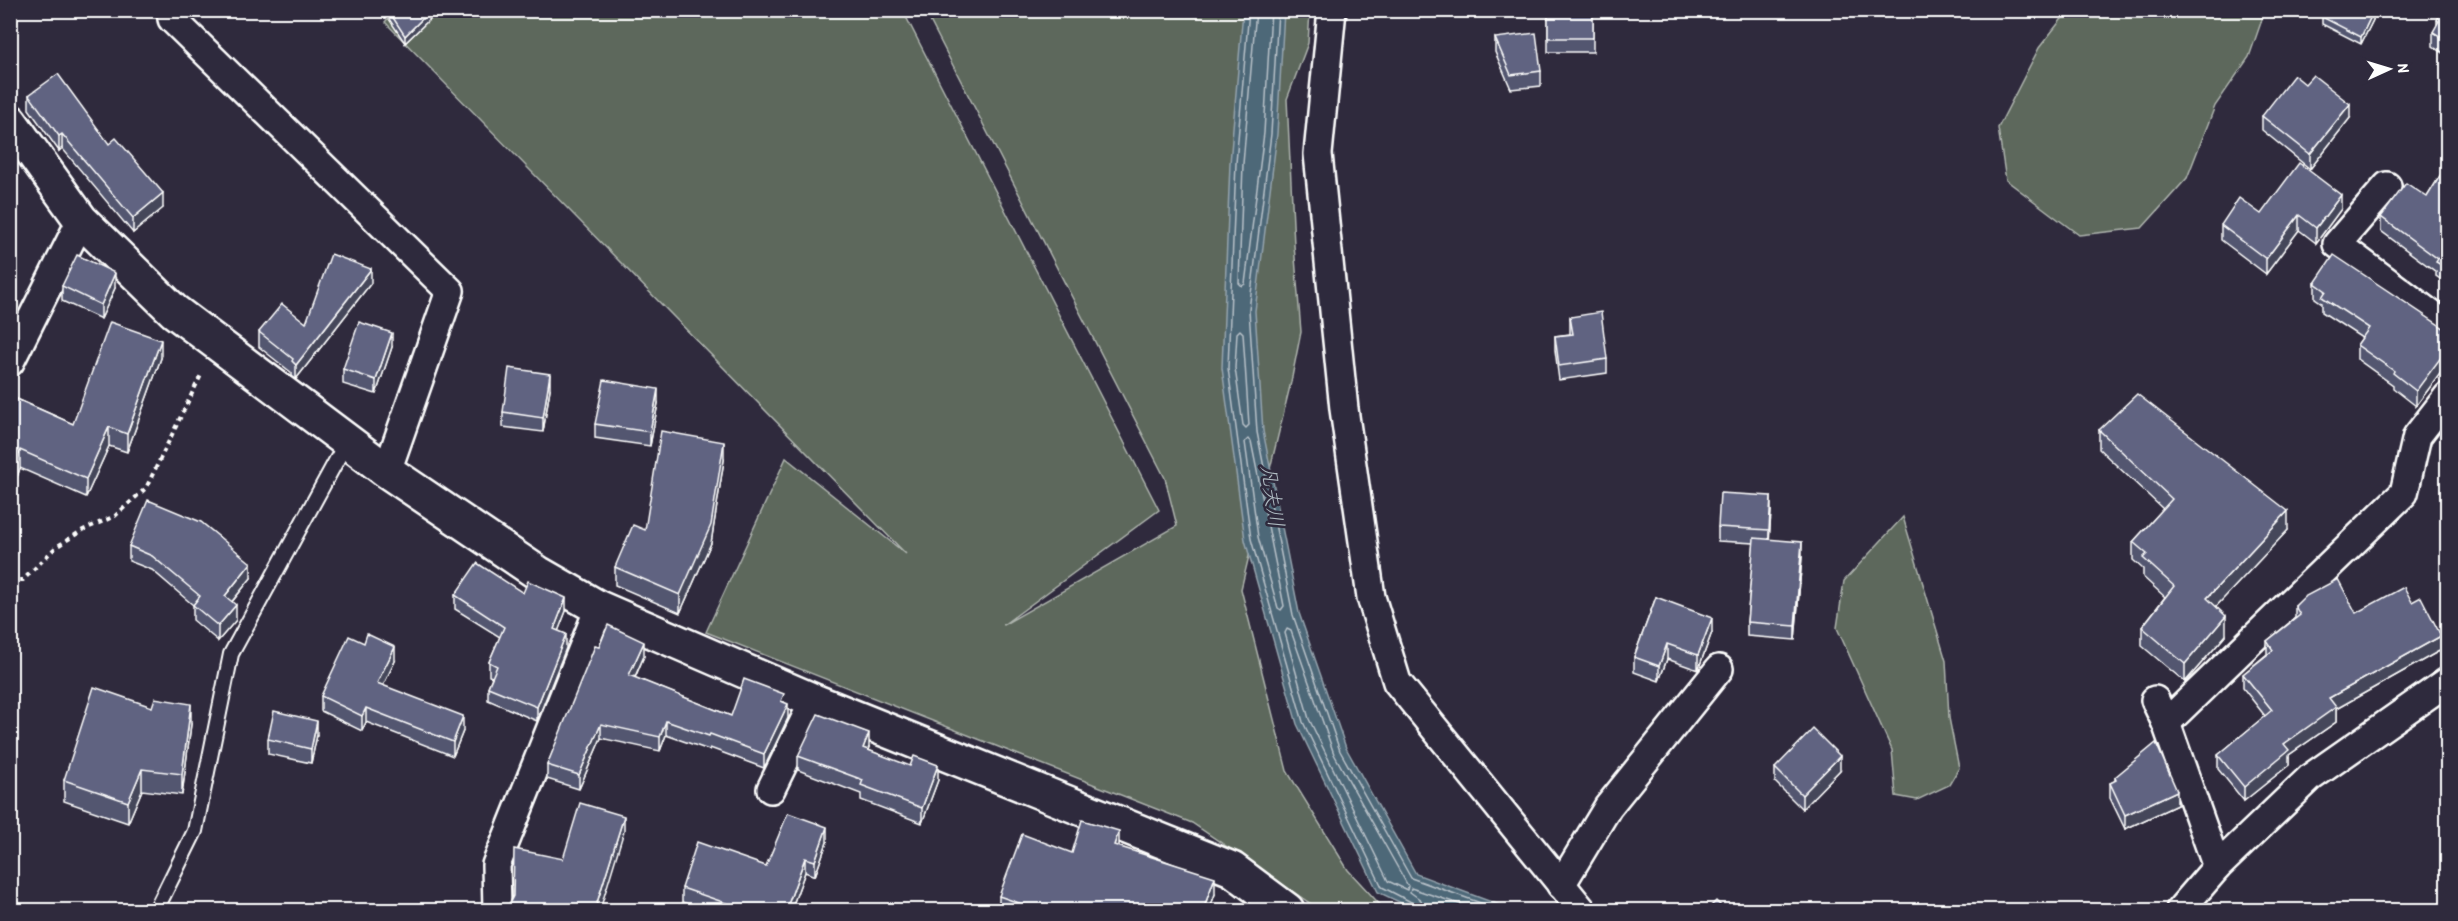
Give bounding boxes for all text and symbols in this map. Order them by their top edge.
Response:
north arrow [2359,39,2419,99]
text: N [2393,63,2415,73]
water label: 凡夫川 [1254,463,1292,529]

